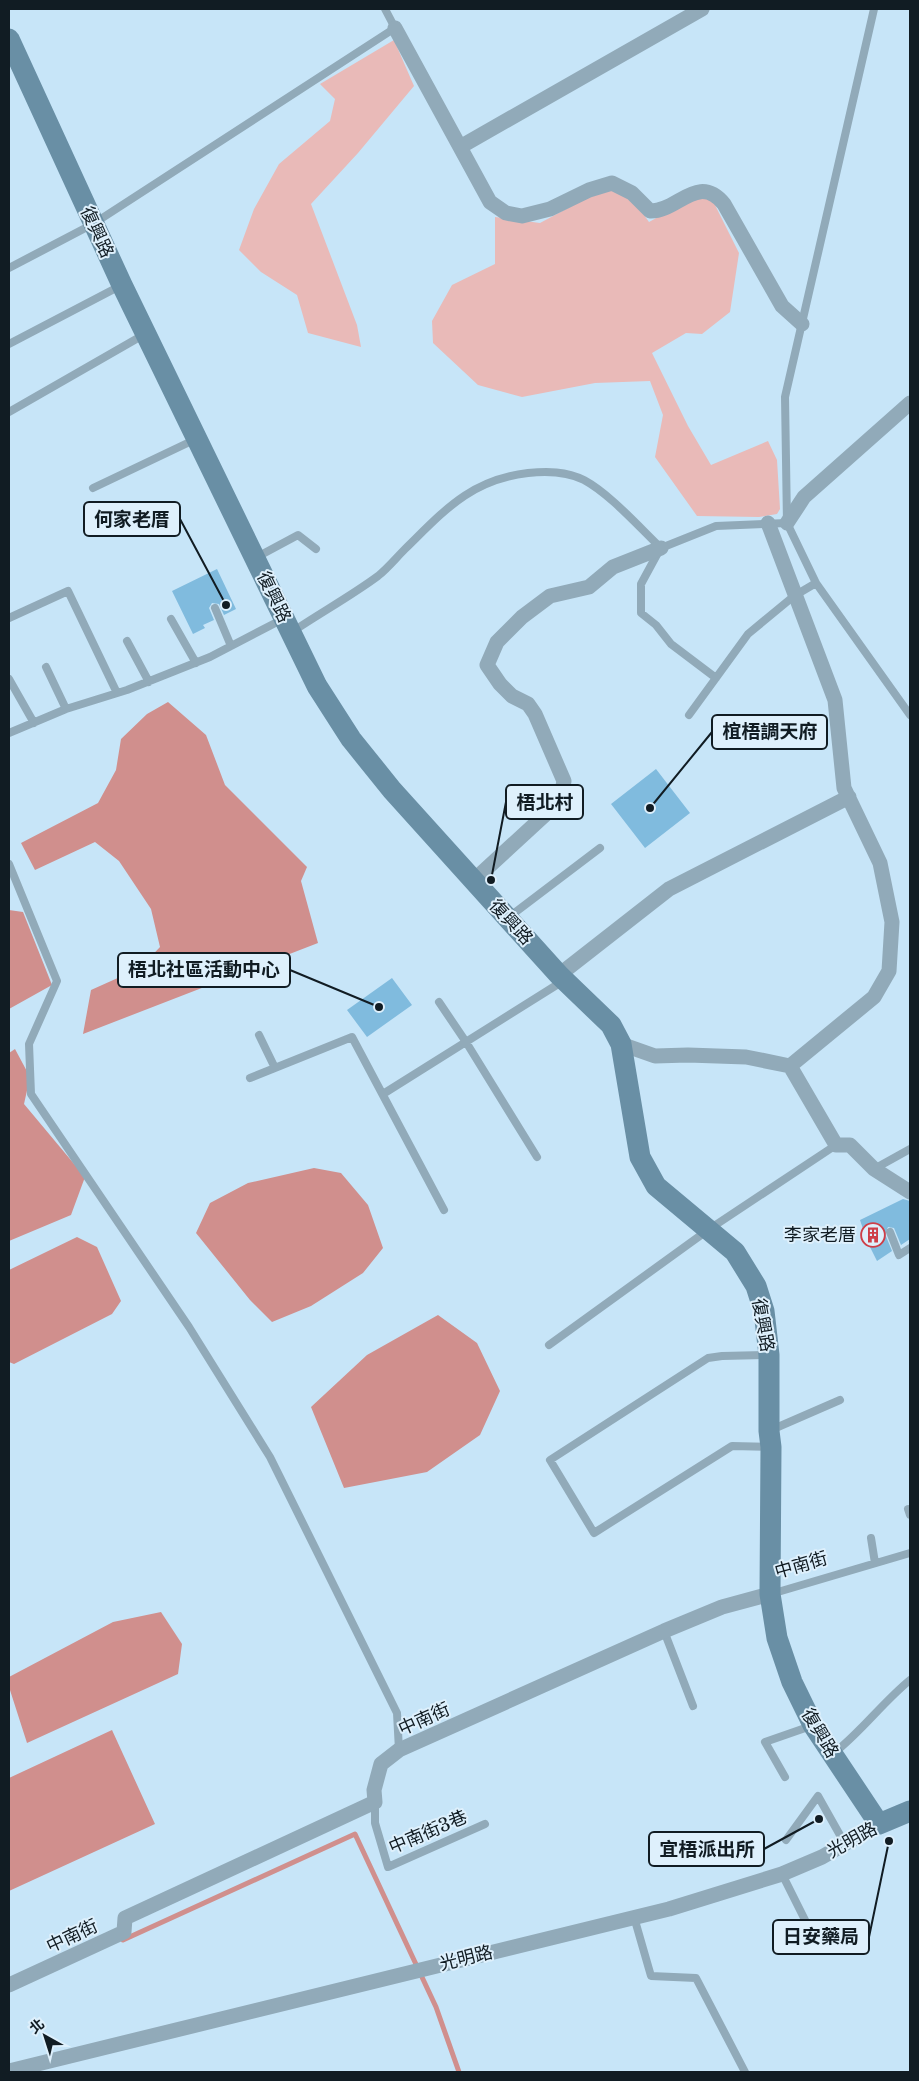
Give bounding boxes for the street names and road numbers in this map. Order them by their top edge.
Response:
street label: 復興路 [76,203,118,261]
street label: 復興路 [252,568,296,626]
street label: 復興路 [485,895,537,949]
street label: 復興路 [747,1297,779,1353]
street label: 中南街 [772,1547,830,1583]
street label: 中南街 [395,1698,453,1740]
street label: 復興路 [797,1704,843,1762]
street label: 中南街3巷 [385,1806,471,1858]
street label: 光明路 [823,1817,881,1863]
street label: 中南街 [43,1915,101,1957]
street label: 光明路 [437,1941,495,1975]

